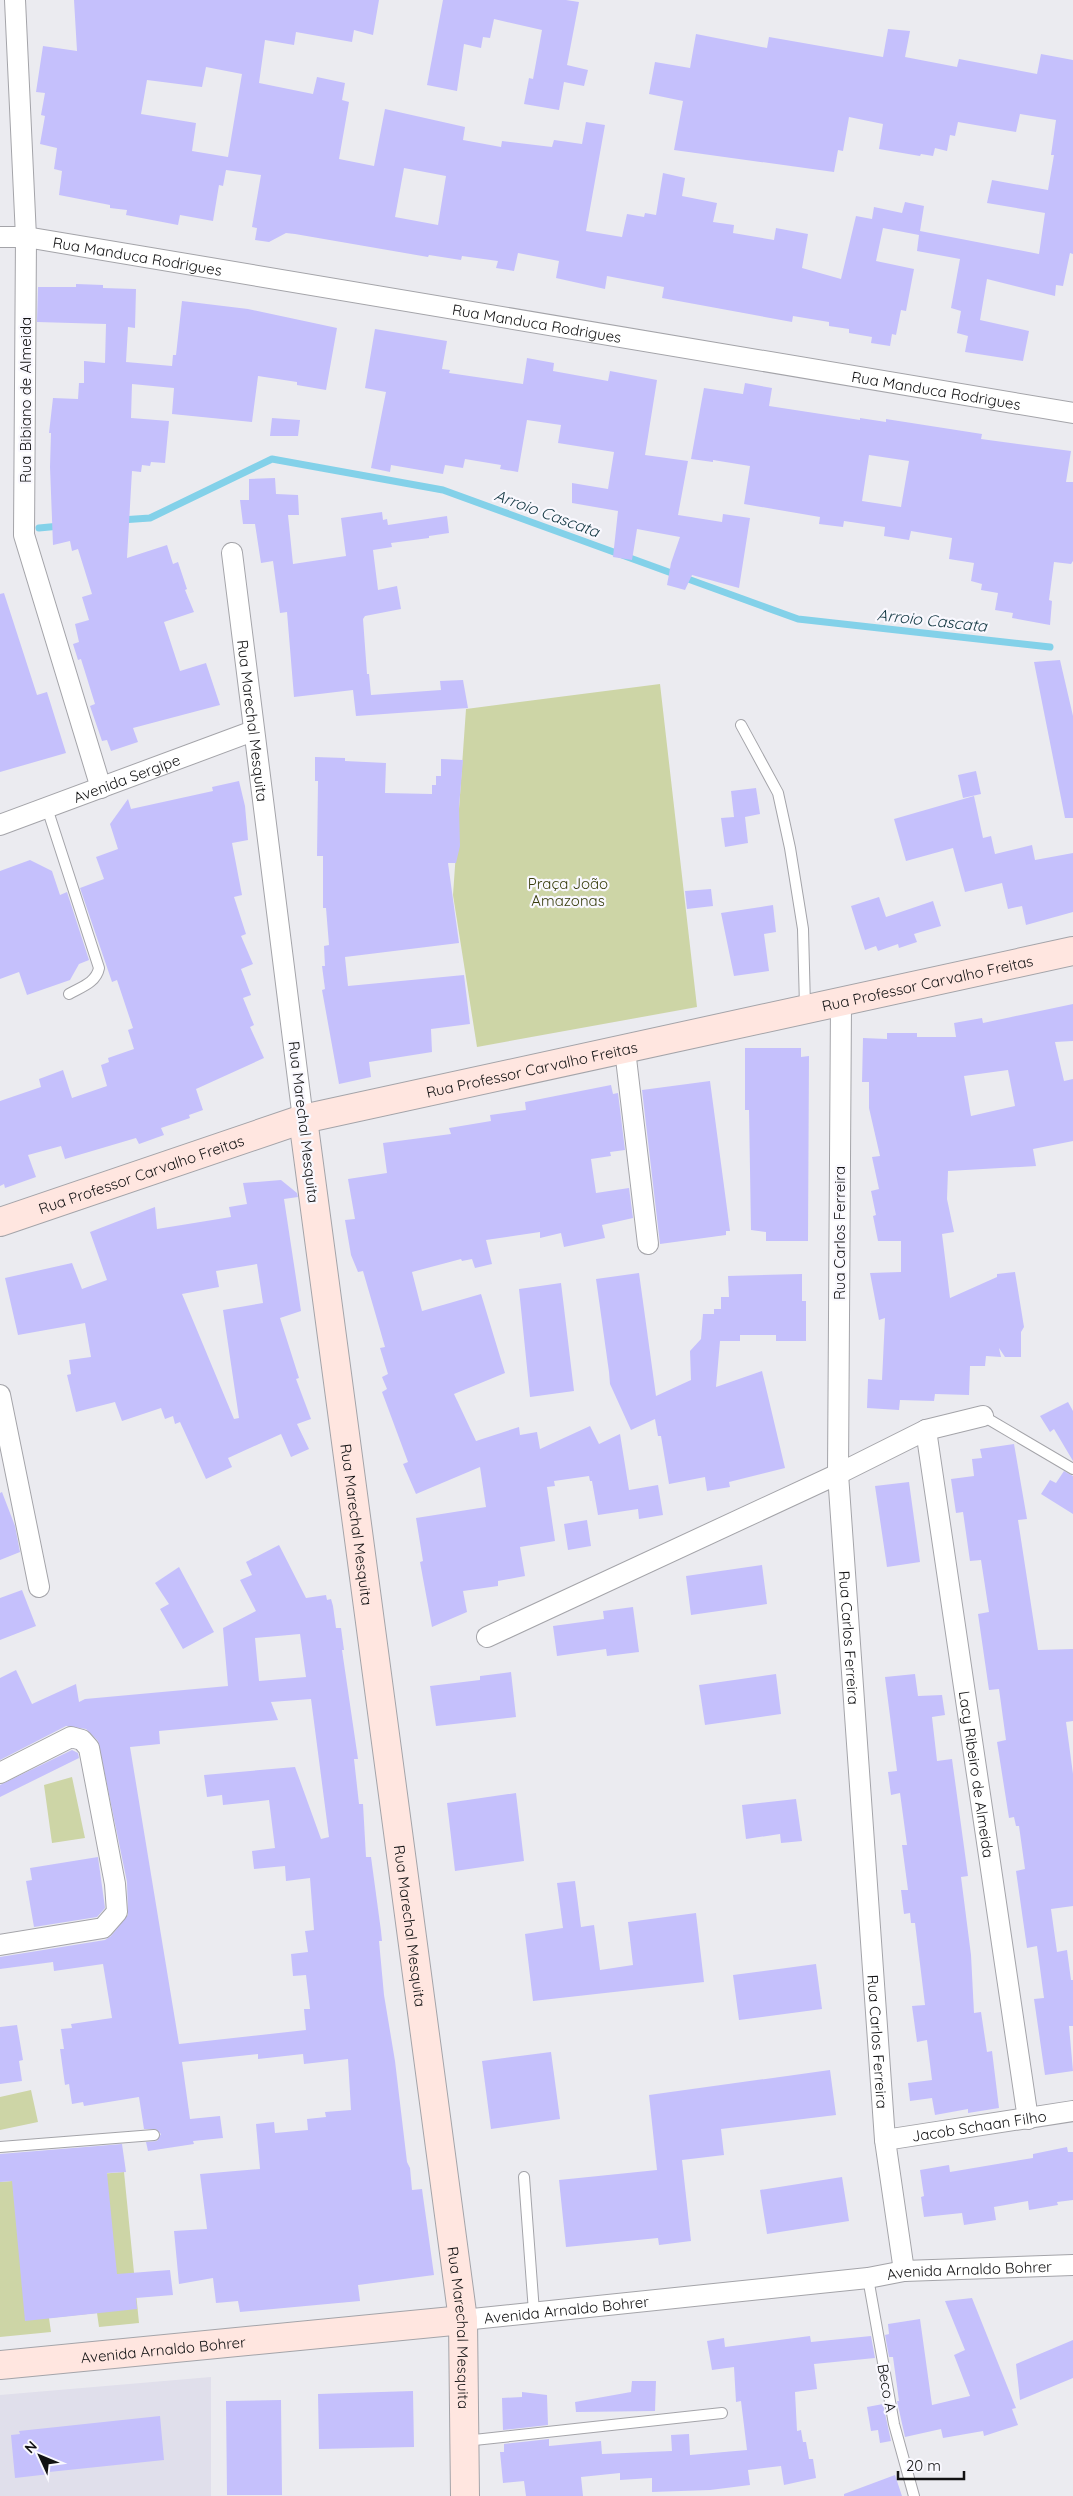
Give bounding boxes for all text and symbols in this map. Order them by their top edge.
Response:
street label: Rua Manduca Rodrigues [51,232,223,279]
street label: Rua Manduca Rodrigues [451,299,623,346]
street label: Rua Bibiano de Almeida [16,317,35,483]
street label: Rua Manduca Rodrigues [850,366,1022,414]
water label: Arroio Cascata [492,485,603,542]
water label: Arroio Cascata [876,604,989,636]
street label: Rua Marechal Mesquita [233,639,273,803]
street label: Avenida Sergipe [71,749,183,806]
park label: Praça João Amazonas [528,874,608,910]
street label: Rua Professor Carvalho Freitas [820,951,1035,1015]
street label: Rua Professor Carvalho Freitas [424,1037,639,1101]
street label: Rua Marechal Mesquita [285,1040,323,1204]
street label: Rua Professor Carvalho Freitas [36,1130,246,1218]
street label: Rua Carlos Ferreira [830,1166,849,1300]
street label: Rua Marechal Mesquita [337,1442,377,1606]
street label: Rua Carlos Ferreira [835,1570,864,1705]
street label: Lacy Ribeiro de Almeida [955,1689,999,1859]
street label: Rua Marechal Mesquita [390,1844,431,2008]
street label: Rua Carlos Ferreira [864,1974,892,2109]
street label: Jacob Schaan Filho [910,2106,1048,2145]
street label: Rua Marechal Mesquita [444,2245,474,2409]
street label: Avenida Arnaldo Bohrer [885,2256,1052,2284]
street label: Avenida Arnaldo Bohrer [483,2291,650,2327]
street label: Avenida Arnaldo Bohrer [80,2332,247,2367]
street label: Beco A [873,2362,901,2414]
north arrow [15,2431,65,2481]
text: N [21,2437,41,2457]
scale bar [898,2448,964,2480]
text: 20 m [906,2456,941,2475]

